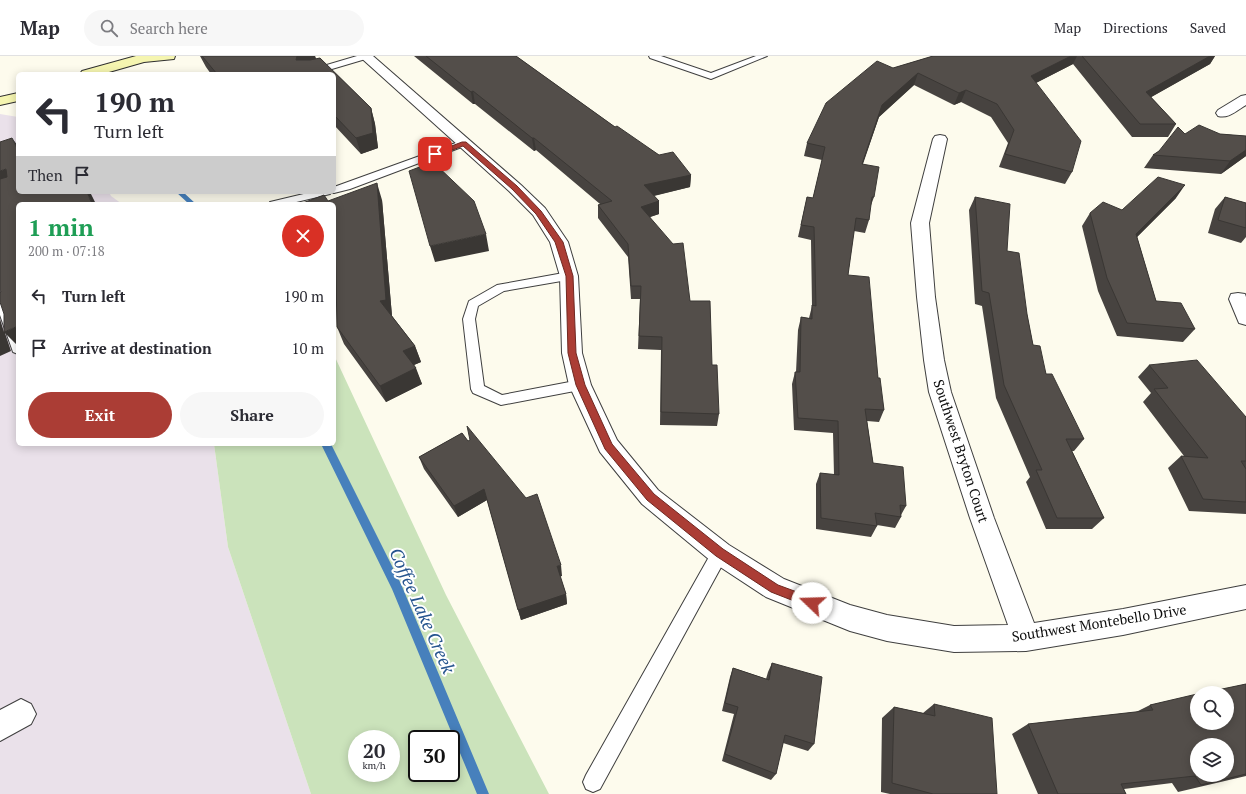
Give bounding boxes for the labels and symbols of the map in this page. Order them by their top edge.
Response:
pin [418,137,452,171]
street label: Southwest Bryton Court [929,377,994,526]
water label: Coffee Lake Creek [384,544,462,678]
position arrow [791,582,833,624]
street label: Southwest Montebello Drive [1010,599,1188,646]
speed limit sign: 30 [408,730,460,782]

